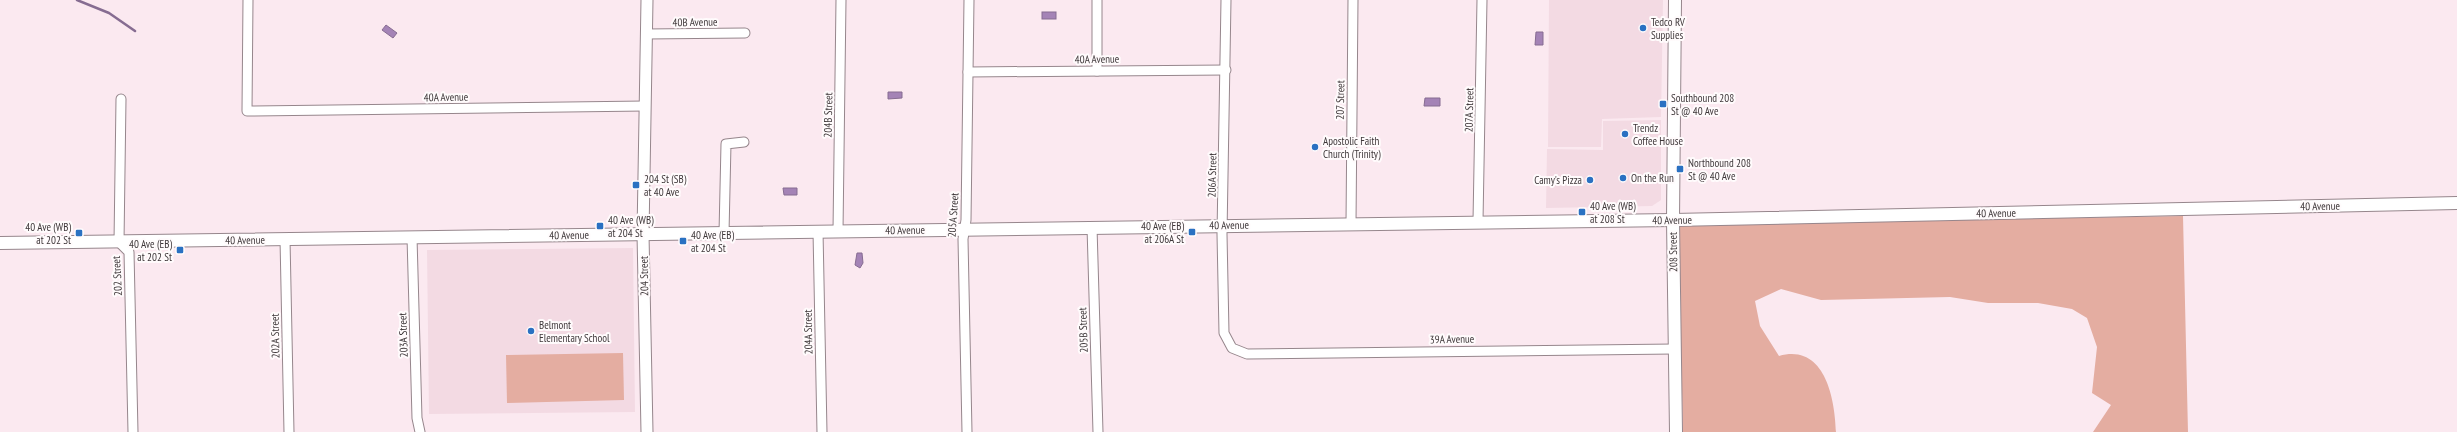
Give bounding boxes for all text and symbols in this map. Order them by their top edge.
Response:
street label: 40B Avenue [672,15,718,29]
place label: Tedco RV Supplies [1651,15,1686,42]
marker: Tedco RV Supplies [1638,23,1648,33]
street label: 40A Avenue [1075,52,1120,66]
street label: 207 Street [1333,80,1347,120]
street label: 207A Street [1462,88,1476,132]
street label: 40A Avenue [424,90,469,104]
place label: Southbound 208 St @ 40 Ave [1671,91,1734,118]
street label: 204B Street [821,92,835,138]
marker: Southbound 208 St @ 40 Ave [1658,99,1668,109]
place label: Trendz Coffee House [1633,121,1683,148]
marker: Trendz Coffee House [1620,129,1630,139]
place label: Apostolic Faith Church (Trinity) [1323,134,1381,161]
marker: Apostolic Faith Church (Trinity) [1310,142,1320,152]
street label: 206A Street [1205,152,1219,198]
place label: Northbound 208 St @ 40 Ave [1688,156,1751,183]
marker: Northbound 208 St @ 40 Ave [1675,164,1685,174]
place label: On the Run [1631,171,1674,185]
place label: 204 St (SB) at 40 Ave [644,172,687,199]
place label: Camy's Pizza [1534,173,1582,187]
marker: On the Run [1618,173,1628,183]
marker: Camy's Pizza [1585,175,1595,185]
marker: 204 St (SB) at 40 Ave [631,180,641,190]
street label: 205A Street [944,192,962,238]
place label: 40 Ave (WB) at 208 St [1590,199,1636,226]
street label: 40 Avenue [2300,199,2340,213]
street label: 40 Avenue [1976,206,2016,220]
marker: 40 Ave (WB) at 208 St [1577,207,1587,217]
place label: 40 Ave (WB) at 204 St [608,213,654,240]
street label: 40 Avenue [1652,213,1692,227]
street label: 40 Avenue [1209,218,1249,232]
place label: 40 Ave (EB) at 206A St [1141,219,1184,246]
place label: 40 Ave (WB) at 202 St [25,220,71,247]
marker: 40 Ave (WB) at 204 St [595,221,605,231]
street label: 40 Avenue [885,223,925,237]
marker: 40 Ave (EB) at 206A St [1187,227,1197,237]
marker: 40 Ave (WB) at 202 St [74,228,84,238]
street label: 40 Avenue [549,228,589,242]
place label: 40 Ave (EB) at 204 St [691,228,734,255]
street label: 208 Street [1666,232,1680,272]
street label: 40 Avenue [225,233,265,247]
marker: 40 Ave (EB) at 204 St [678,236,688,246]
place label: 40 Ave (EB) at 202 St [129,237,172,264]
marker: 40 Ave (EB) at 202 St [175,245,185,255]
street label: 202 Street [109,256,125,296]
street label: 204 Street [637,256,651,296]
street label: 205B Street [1075,307,1091,353]
street label: 204A Street [801,309,815,355]
street label: 203A Street [395,312,411,358]
street label: 202A Street [268,313,282,359]
place label: Belmont Elementary School [539,318,610,345]
marker: Belmont Elementary School [526,326,536,336]
street label: 39A Avenue [1430,332,1475,346]

